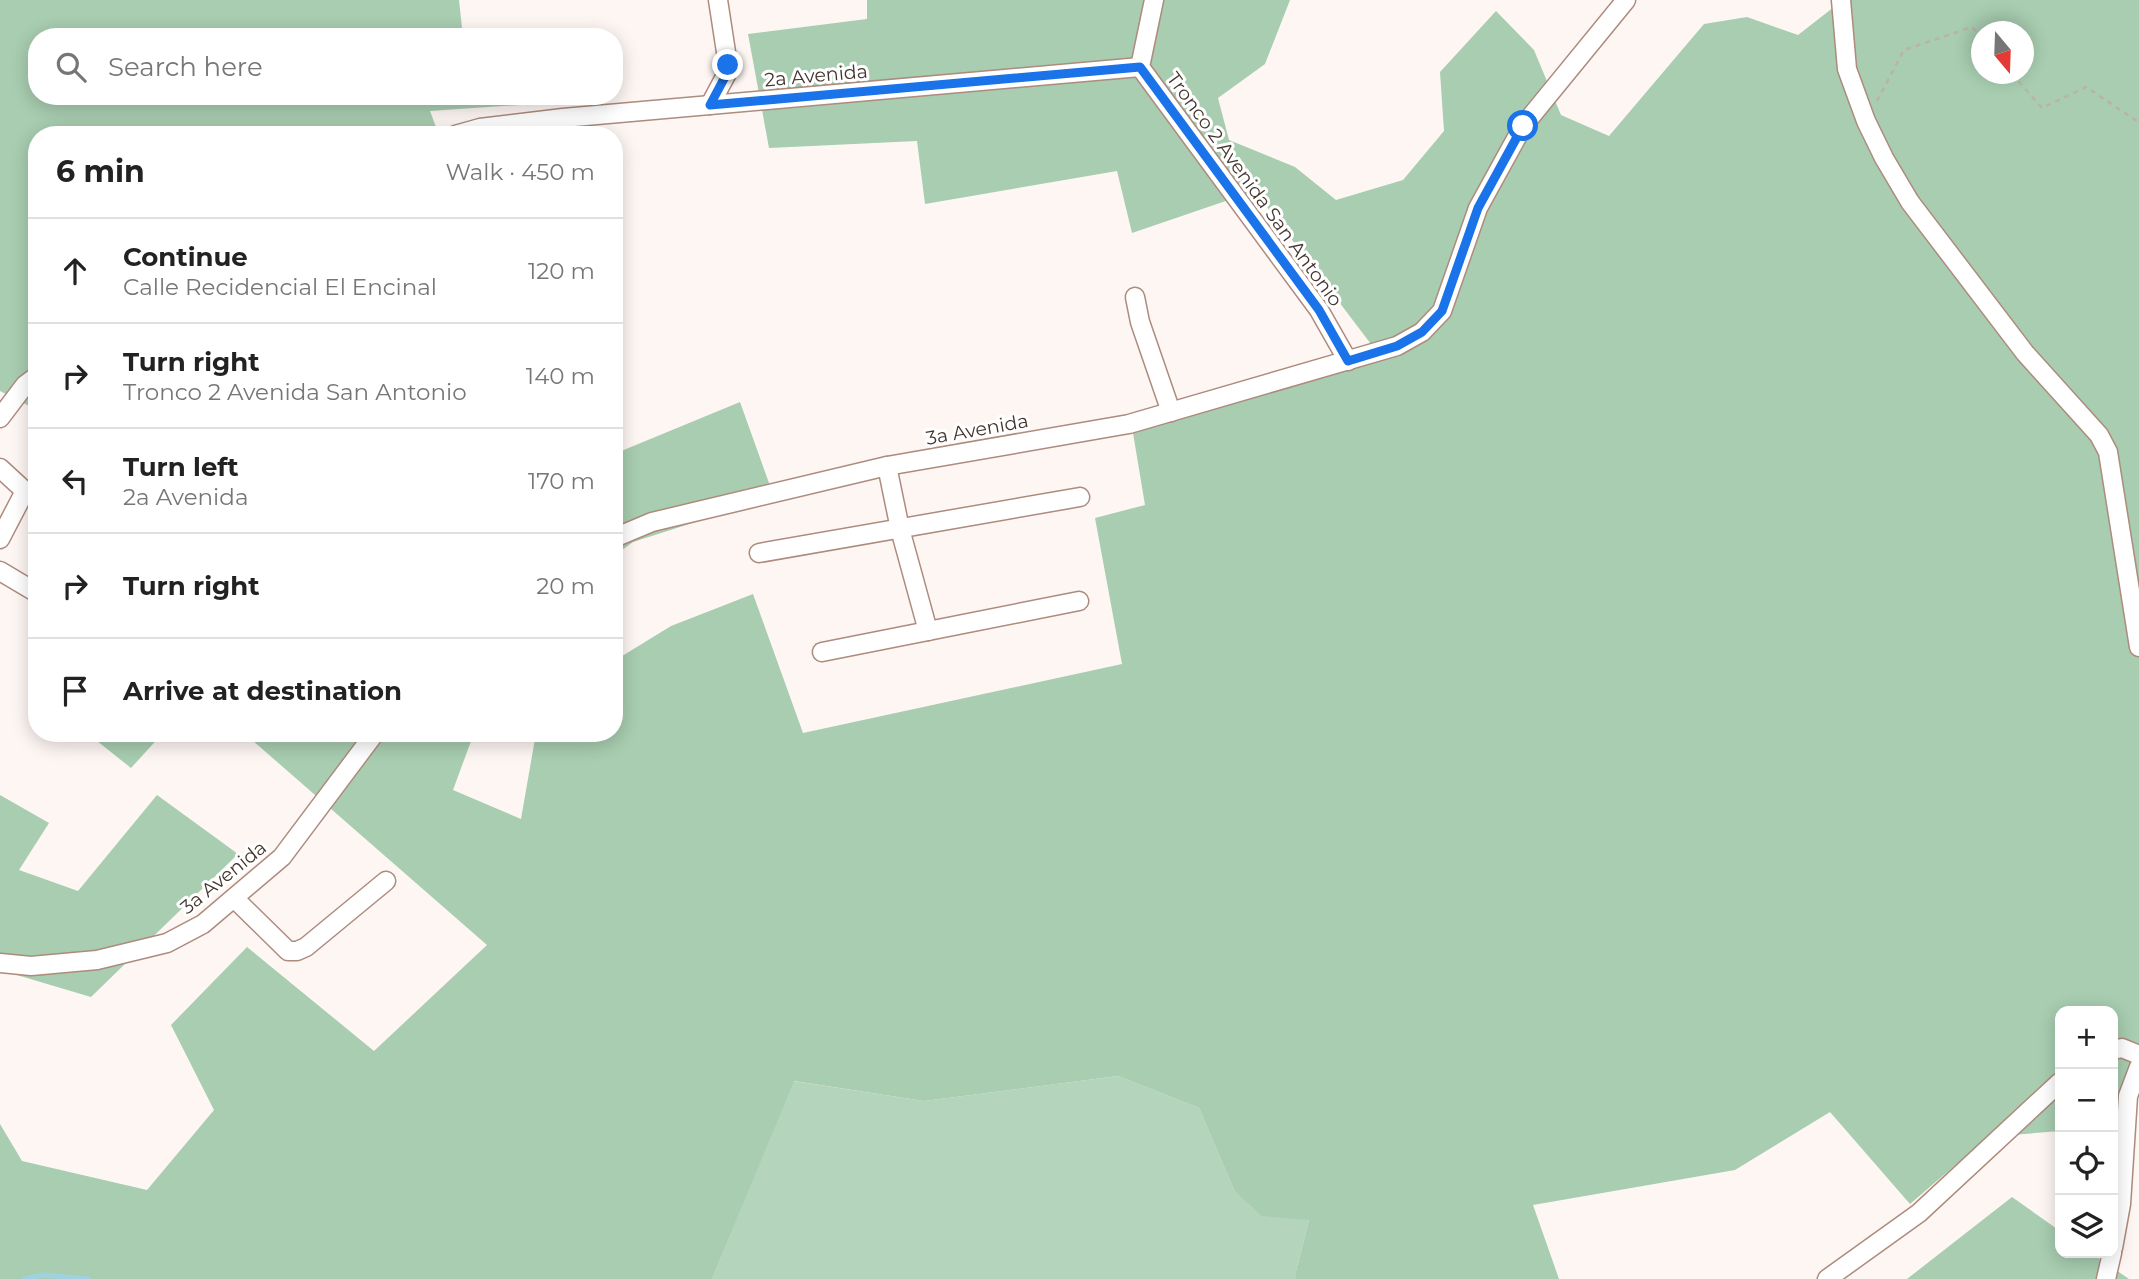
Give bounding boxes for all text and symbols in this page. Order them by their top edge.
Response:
north arrow [1971,21,2034,84]
search box [28,28,623,105]
icon: search [52,48,90,86]
route end [712,49,743,80]
text: Search here [108,51,263,83]
street label: 2a Avenida [763,60,869,91]
street label: Tronco 2 Avenida San Antonio [1162,68,1347,311]
route start [1507,110,1538,141]
text: 6 min [56,153,145,190]
text: Walk · 450 m [446,158,595,186]
text: Continue [123,241,248,273]
icon: ahead [56,252,94,290]
text: 120 m [528,257,595,285]
text: Calle Recidencial El Encinal [123,273,437,301]
text: Turn right [123,346,259,378]
icon: right [56,357,94,395]
text: 140 m [526,362,595,390]
text: Tronco 2 Avenida San Antonio [123,378,467,406]
street label: 3a Avenida [924,409,1030,450]
text: Turn left [123,451,239,483]
icon: left [56,462,94,500]
text: 170 m [528,467,595,495]
text: 2a Avenida [123,483,248,511]
icon: right [56,567,94,605]
text: Turn right [123,570,259,602]
text: 20 m [536,572,595,600]
icon: arrive [56,672,94,710]
text: Arrive at destination [123,675,402,707]
street label: 3a Avenida [176,836,271,919]
map controls [2055,1006,2118,1258]
button: + [2055,1006,2118,1069]
button: − [2055,1069,2118,1132]
button: locate [2055,1132,2118,1195]
button: layers [2055,1195,2118,1258]

